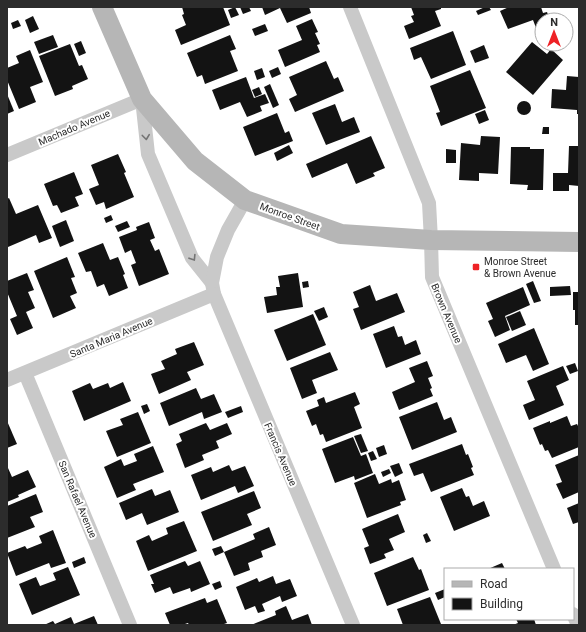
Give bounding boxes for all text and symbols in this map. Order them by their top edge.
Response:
north arrow [534,12,574,52]
text: N [550,16,558,29]
street label: Machado Avenue [37,107,112,148]
one-way arrow [142,134,151,140]
street label: Monroe Street [258,201,321,232]
one-way arrow [189,254,196,261]
place label: Monroe Street & Brown Avenue [484,256,556,279]
marker: Monroe Street & Brown Avenue [471,262,481,272]
street label: Brown Avenue [429,282,464,345]
street label: Santa Maria Avenue [68,315,154,360]
street label: Francis Avenue [262,421,299,487]
street label: San Rafael Avenue [56,459,99,539]
legend [444,568,574,620]
text: Road [480,577,508,591]
text: Building [480,597,523,611]

